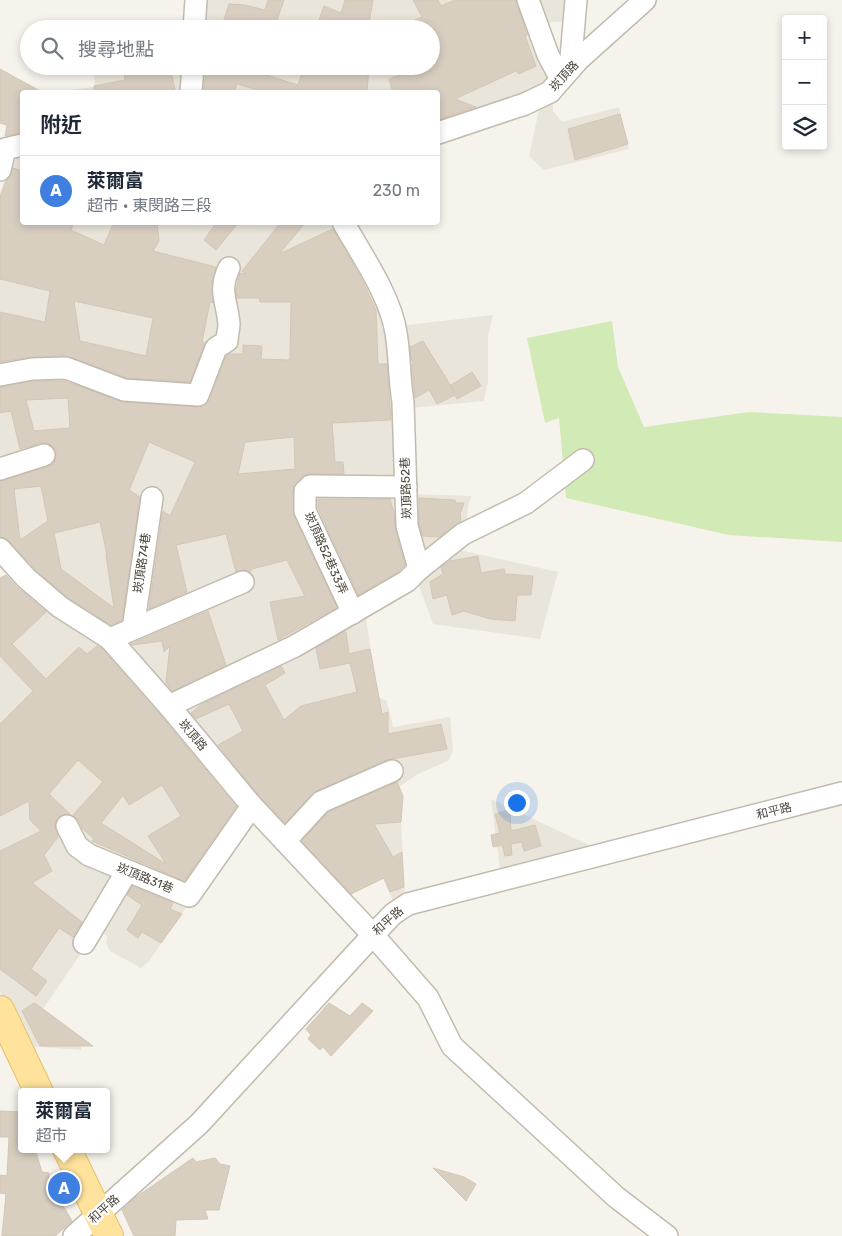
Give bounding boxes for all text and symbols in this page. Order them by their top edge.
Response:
map controls [782,15,827,150]
button: + [782,15,827,60]
search box [20,20,440,75]
icon: search [38,34,66,62]
text: 搜尋地點 [78,38,154,61]
street label: 崁頂路 [547,58,581,94]
button: − [782,60,827,105]
button: layers [782,105,827,150]
text: 附近 [40,112,82,137]
text: 萊爾富 [87,169,144,192]
text: A [50,181,62,200]
text: 230 m [373,181,420,200]
text: 超市 · 東閔路三段 [87,196,212,215]
street label: 崁頂路52巷 [398,457,414,519]
street label: 崁頂路52巷33弄 [302,510,350,596]
street label: 崁頂路74巷 [131,532,153,594]
street label: 崁頂路 [176,717,210,753]
your location [504,790,530,816]
street label: 和平路 [755,800,793,822]
street label: 崁頂路31巷 [114,860,176,896]
street label: 和平路 [370,904,406,938]
popup [18,1088,110,1153]
text: 萊爾富 [35,1099,93,1122]
text: 超市 [35,1126,68,1145]
pin: A [48,1169,80,1207]
street label: 和平路 [86,1192,122,1226]

